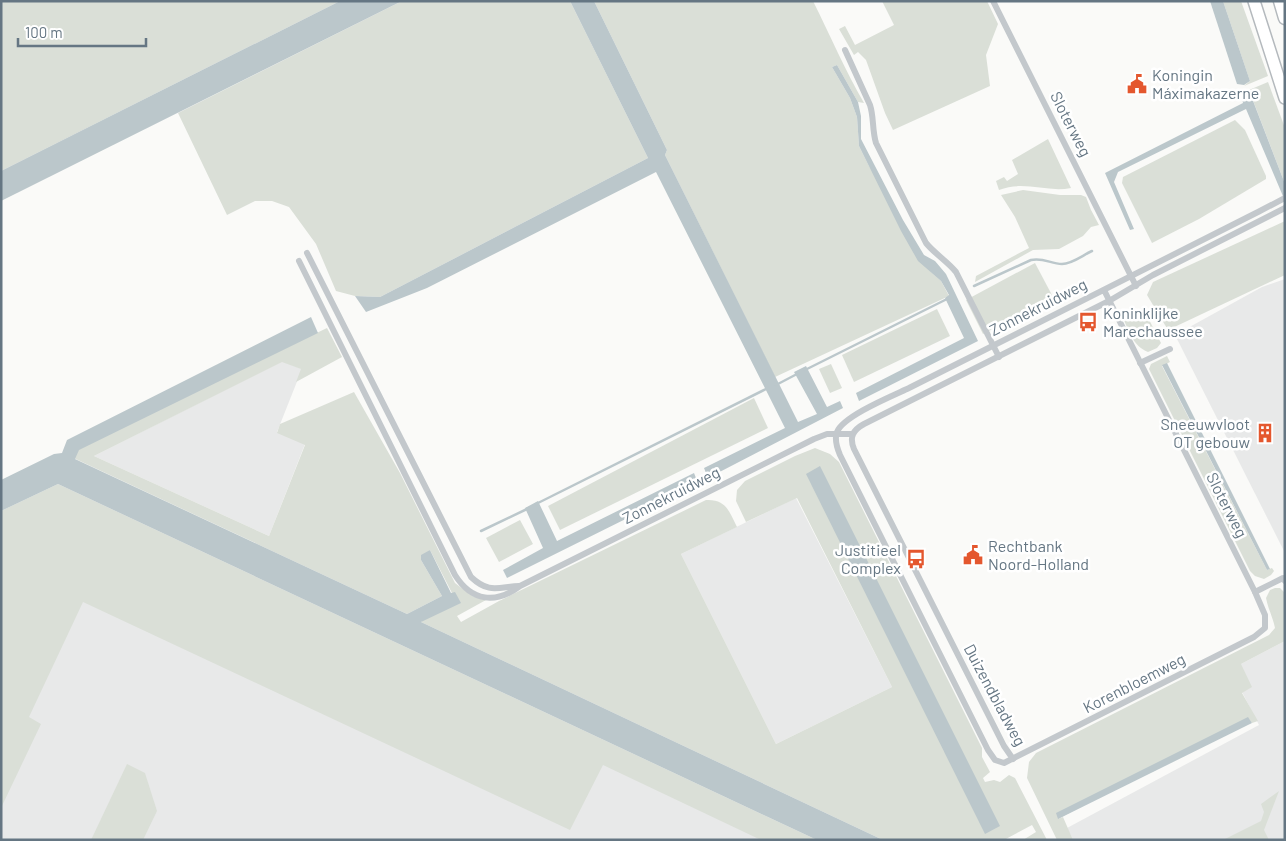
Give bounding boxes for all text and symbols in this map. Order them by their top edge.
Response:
scale bar [18,15,145,47]
text: 100 m [25,23,63,41]
place label: Koningin Máximakazerne [1152,65,1259,102]
public building icon: Koningin Máximakazerne [1126,73,1148,95]
street label: Sloterweg [1047,88,1096,159]
street label: Zonnekruidweg [986,274,1090,339]
place label: Koninklijke Marechaussee [1103,303,1203,340]
bus stop icon: Koninklijke Marechaussee [1077,311,1099,333]
place label: Sneeuwvloot OT gebouw [1161,414,1250,451]
building icon: Sneeuwvloot OT gebouw [1254,422,1276,444]
street label: Zonnekruidweg [619,462,723,527]
street label: Sloterweg [1203,469,1252,540]
place label: Rechtbank Noord-Holland [988,536,1089,573]
place label: Justitieel Complex [835,540,901,577]
public building icon: Rechtbank Noord-Holland [962,544,984,566]
bus stop icon: Justitieel Complex [905,548,927,570]
street label: Duizendbladweg [961,640,1030,749]
street label: Korenbloemweg [1079,649,1188,716]

